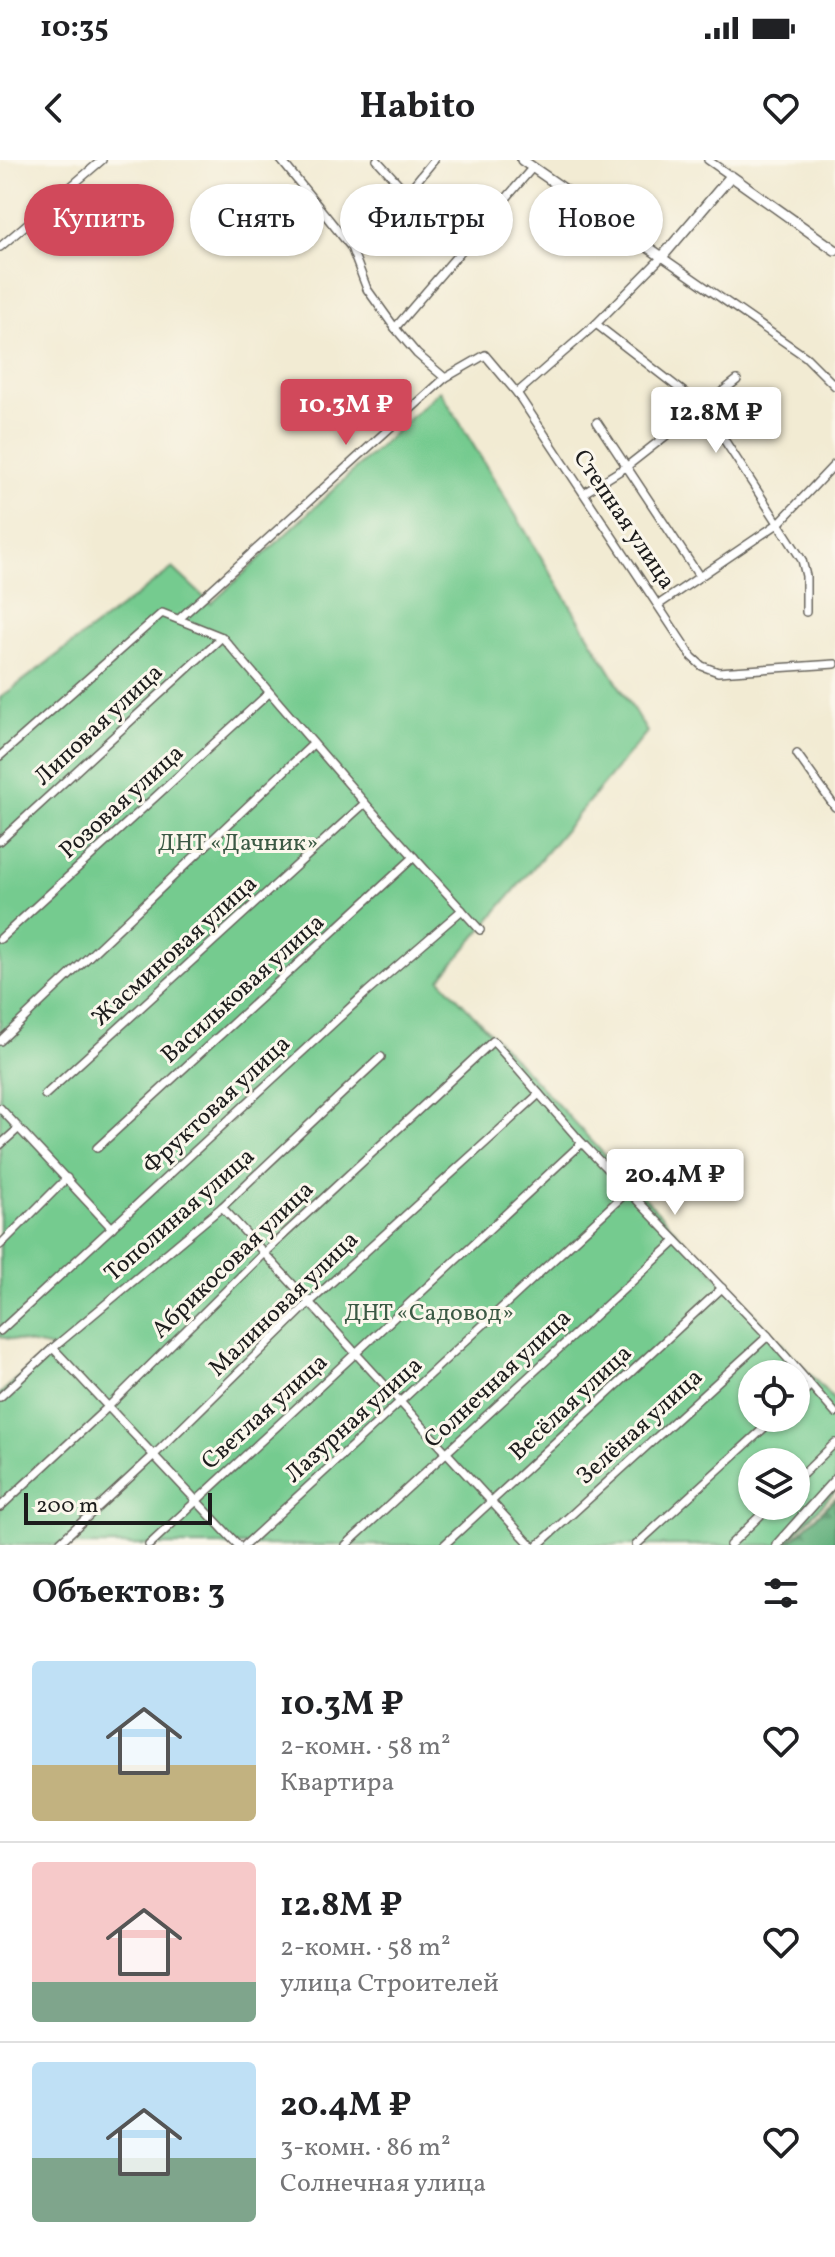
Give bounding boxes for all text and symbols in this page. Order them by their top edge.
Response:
text: 10:35 [40,7,109,49]
text: Habito [360,83,475,133]
icon: back [32,86,76,130]
icon: heart [759,86,803,130]
chip: Купить [24,184,174,256]
chip: Снять [190,184,324,256]
chip: Фильтры [340,184,513,256]
chip: Новое [529,184,663,256]
pin: 10.3M ₽ [272,379,420,447]
text: 10.3M ₽ [299,387,393,423]
pin: 12.8M ₽ [642,387,790,455]
text: 12.8M ₽ [669,395,763,431]
street label: Степная улица [564,443,683,597]
street label: Липовая улица [27,657,171,794]
street label: Розовая улица [53,737,192,868]
park label: ДНТ «Дачник» [158,827,318,861]
street label: Жасминовая улица [85,868,265,1035]
street label: Васильковая улица [154,907,333,1072]
street label: Фруктовая улица [136,1028,299,1183]
street label: Тополиная улица [98,1140,263,1291]
pin: 20.4M ₽ [601,1149,749,1217]
text: 20.4M ₽ [625,1157,725,1193]
street label: Абрикосовая улица [145,1174,322,1347]
street label: Малиновая улица [202,1224,367,1385]
park label: ДНТ «Садовод» [344,1297,514,1331]
street label: Солнечная улица [417,1302,580,1457]
street label: Весёлая улица [502,1338,640,1469]
street label: Светлая улица [195,1346,336,1479]
street label: Лазурная улица [278,1349,431,1492]
map controls [738,1360,810,1520]
button: locate [738,1360,810,1432]
street label: Зелёная улица [570,1361,711,1493]
button: layers [738,1448,810,1520]
scale bar [24,1489,212,1525]
text: 200 m [36,1491,98,1522]
text: Объектов: 3 [32,1570,225,1617]
icon: filters [759,1571,803,1615]
text: 10.3M ₽ [280,1682,404,1729]
icon: home [96,1693,192,1789]
icon: heart [759,1719,803,1763]
text: 2-комн. · 58 m² [280,1729,451,1765]
text: Квартира [280,1765,394,1801]
text: 12.8M ₽ [280,1883,403,1930]
icon: home [96,1894,192,1990]
icon: heart [759,1920,803,1964]
text: 2-комн. · 58 m² [280,1930,451,1966]
text: улица Строителей [280,1966,499,2002]
text: 20.4M ₽ [280,2083,412,2130]
icon: home [96,2094,192,2190]
icon: heart [759,2120,803,2164]
text: 3-комн. · 86 m² [280,2130,451,2166]
text: Солнечная улица [280,2166,486,2202]

